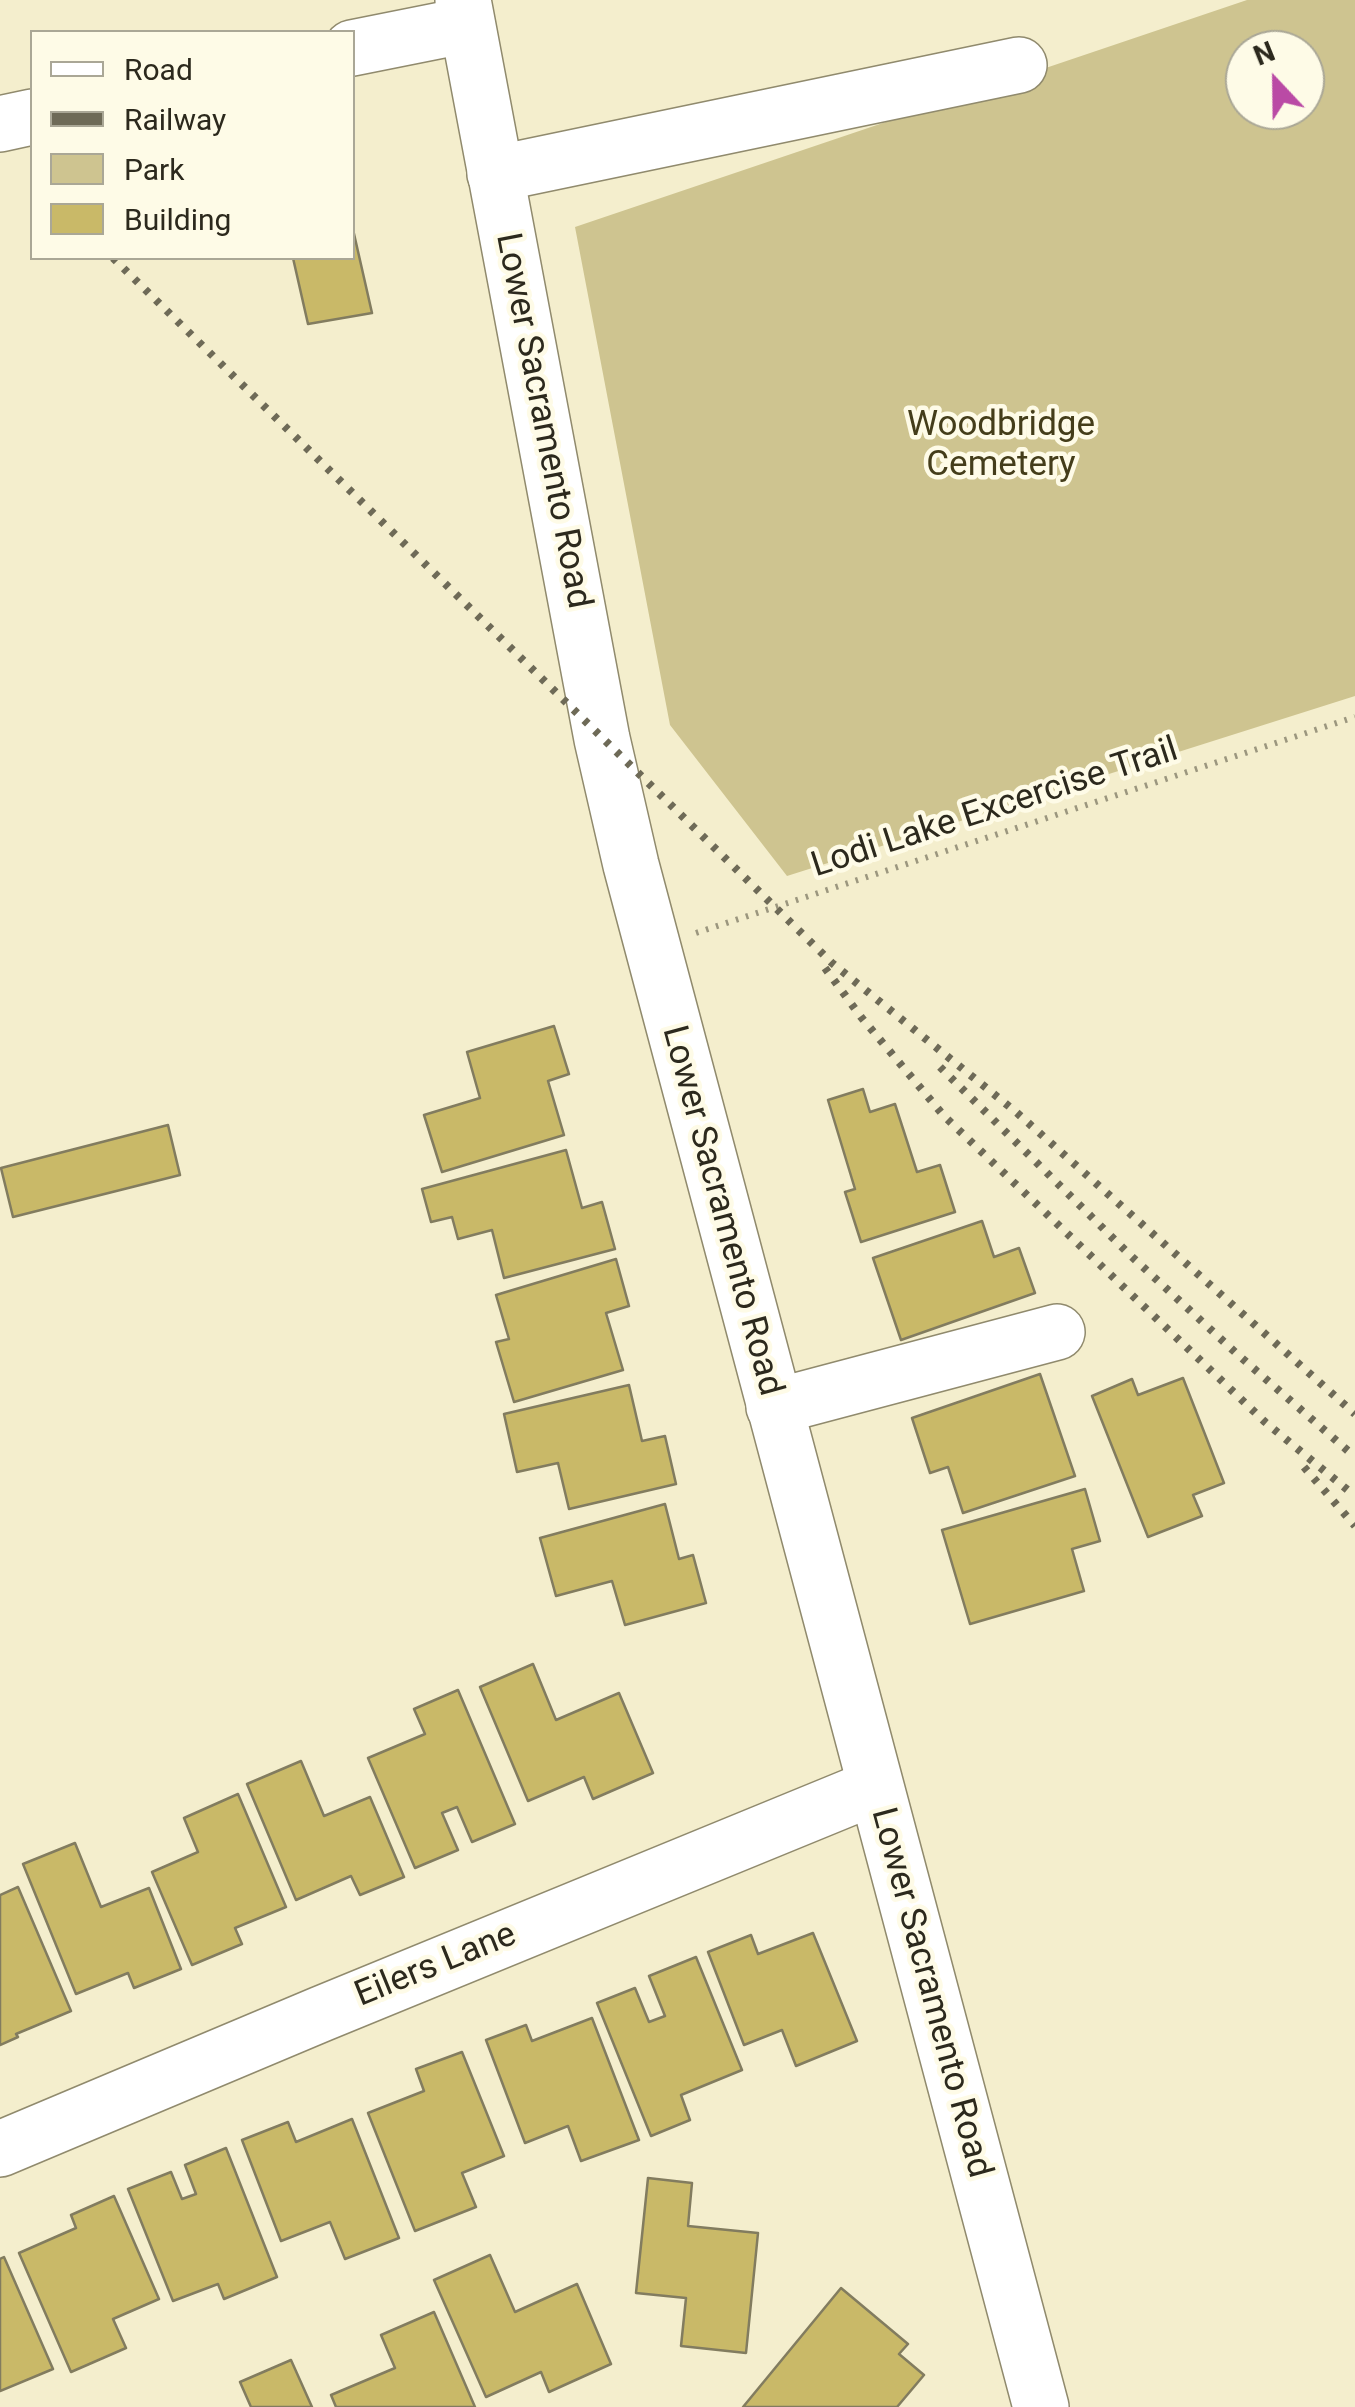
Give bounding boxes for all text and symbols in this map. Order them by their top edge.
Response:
legend [30,30,355,260]
north arrow [1225,30,1325,130]
text: N [1249,35,1280,73]
text: Road [124,52,193,87]
text: Railway [124,102,226,137]
text: Park [124,152,184,187]
text: Building [124,202,231,237]
street label: Lower Sacramento Road [485,230,599,612]
park label: Woodbridge Cemetery [907,405,1095,487]
street label: Lodi Lake Excercise Trail [807,730,1183,888]
street label: Lower Sacramento Road [651,1021,791,1401]
street label: Lower Sacramento Road [860,1803,1000,2183]
street label: Eilers Lane [349,1915,523,2017]

